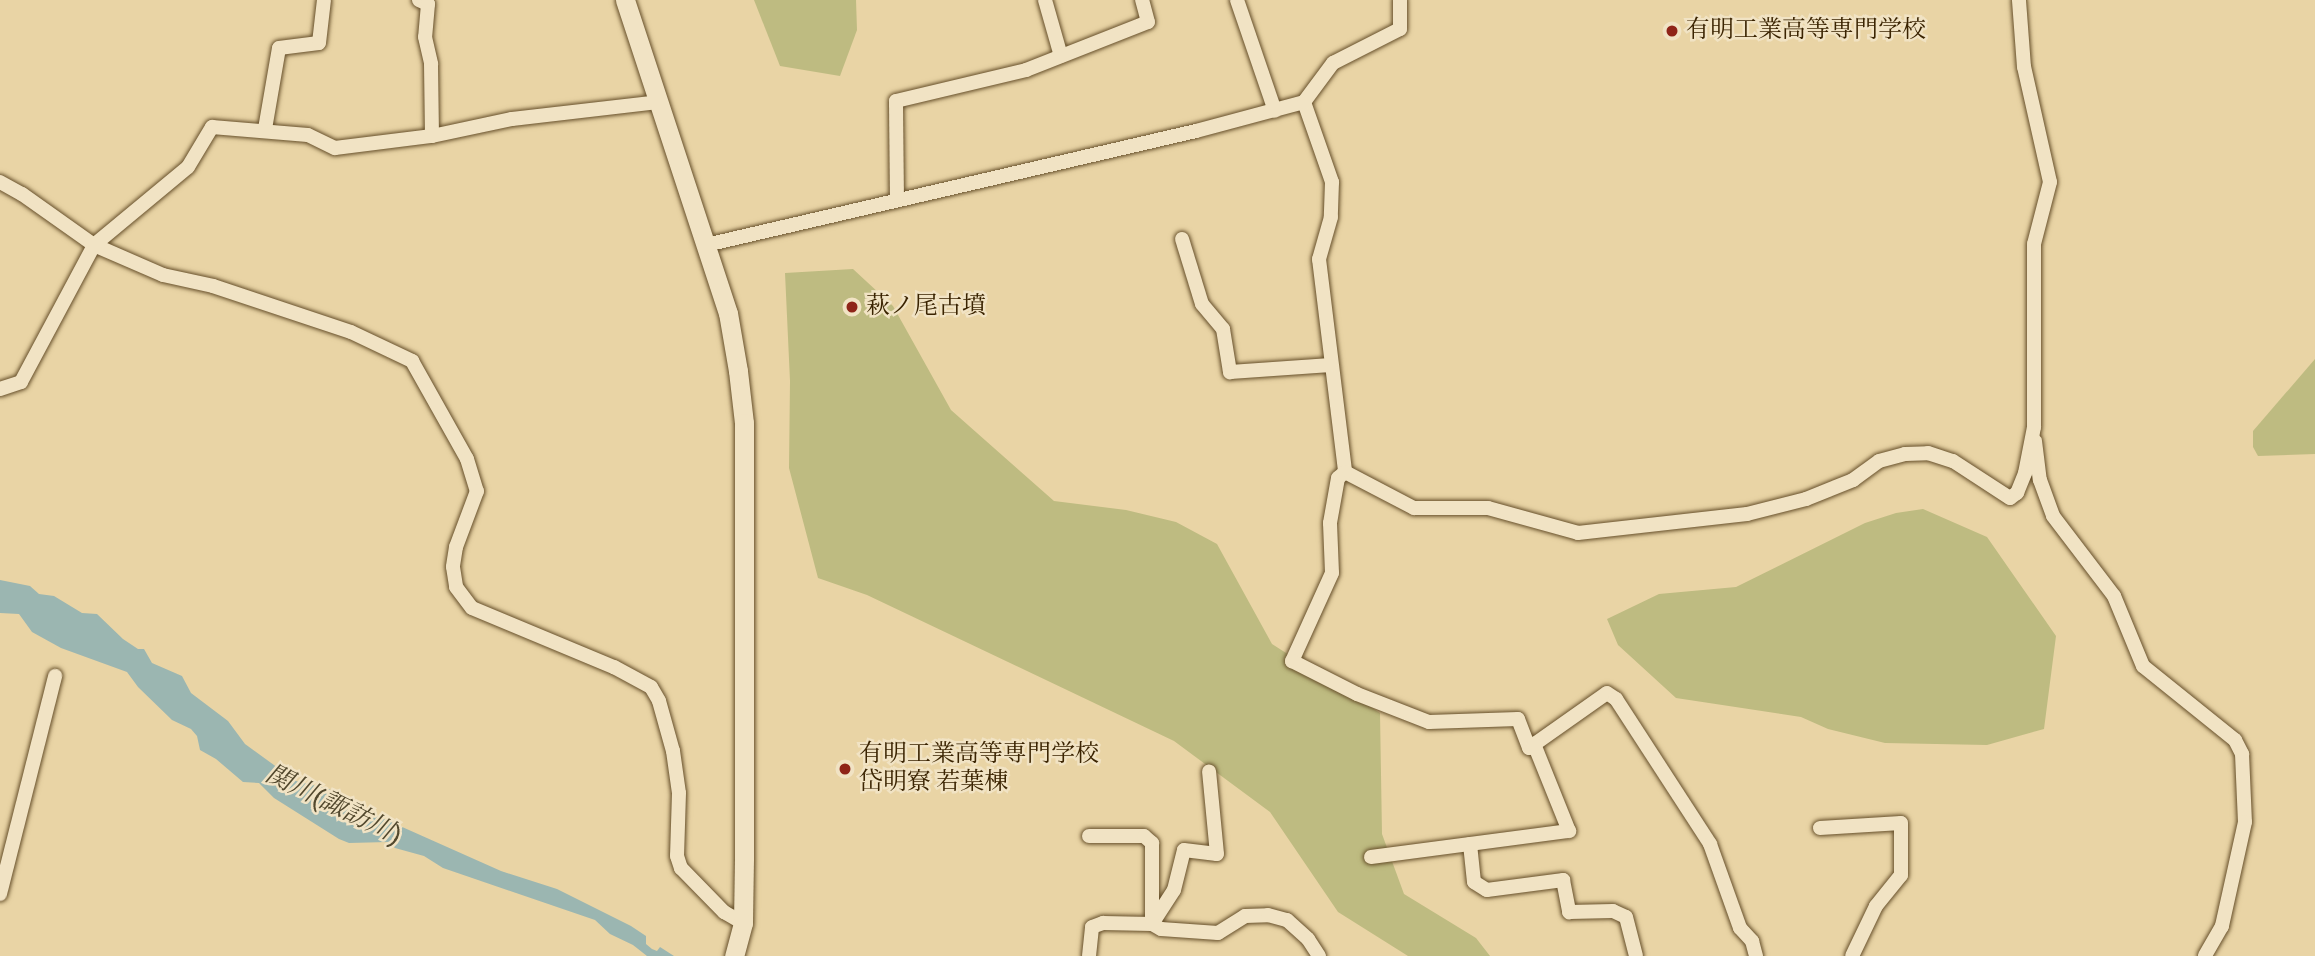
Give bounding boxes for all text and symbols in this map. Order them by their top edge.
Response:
place label: 有明工業高等専門学校 [1686,17,1926,45]
marker: 有明工業高等専門学校 [1664,23,1680,39]
place label: 萩ノ尾古墳 [866,293,986,321]
marker: 萩ノ尾古墳 [844,299,860,315]
place label: 有明工業高等専門学校 岱明寮 若葉棟 [859,741,1099,797]
water label: 関川(諏訪川) [260,759,406,851]
marker: 有明工業高等専門学校 岱明寮 若葉棟 [837,761,853,777]

